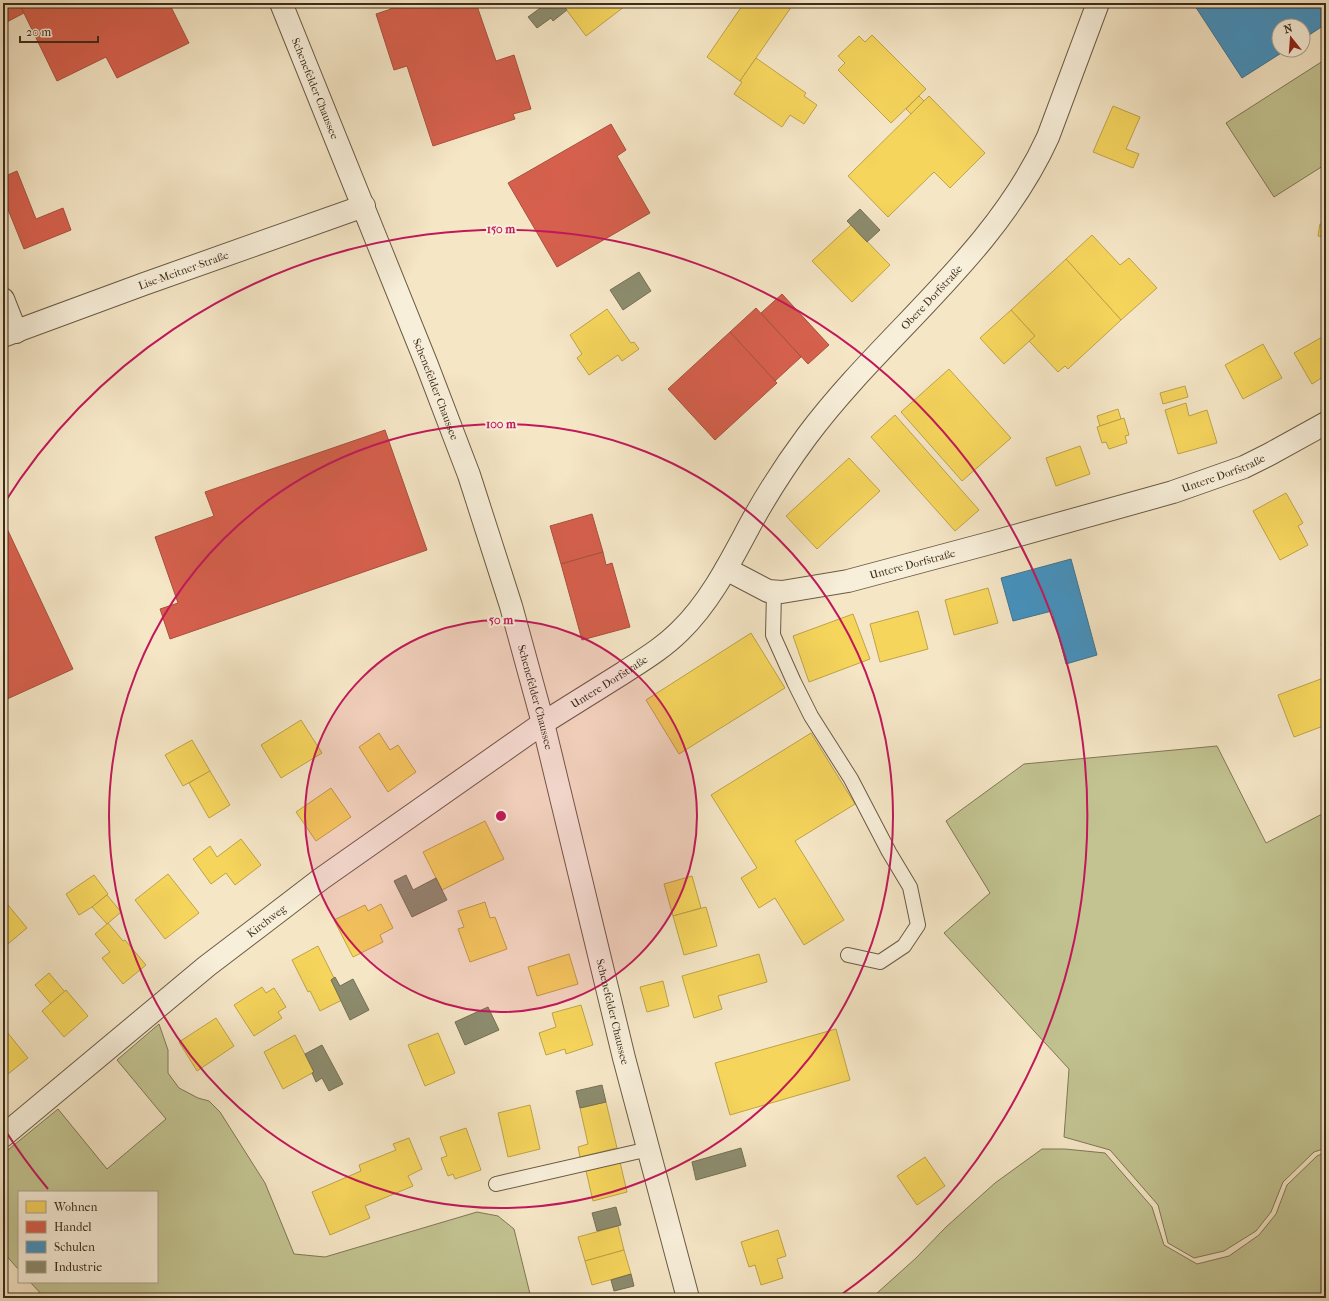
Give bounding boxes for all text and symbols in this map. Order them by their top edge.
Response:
scale bar [20,18,98,44]
north arrow [1271,18,1311,58]
text: N [1282,21,1295,36]
text: 20 m [26,25,51,39]
street label: Schenefelder Chaussee [289,36,342,141]
text: 150 m [487,222,516,236]
street label: Lise-Meitner-Straße [136,248,231,292]
street label: Obere Dorfstraße [898,262,965,332]
street label: Schenefelder Chaussee [410,336,462,442]
text: 100 m [486,417,517,431]
street label: Untere Dorfstraße [1180,451,1268,495]
street label: Untere Dorfstraße [868,546,957,581]
text: 50 m [489,613,514,627]
street label: Schenefelder Chaussee [515,643,556,751]
street label: Untere Dorfstraße [568,652,650,711]
centre of rings [494,809,508,823]
street label: Kirchweg [244,902,289,940]
street label: Schenefelder Chaussee [594,958,632,1066]
legend [18,1191,158,1283]
text: Wohnen [53,1200,98,1214]
text: Handel [54,1220,92,1234]
text: Schulen [54,1240,95,1254]
text: Industrie [54,1260,102,1274]

